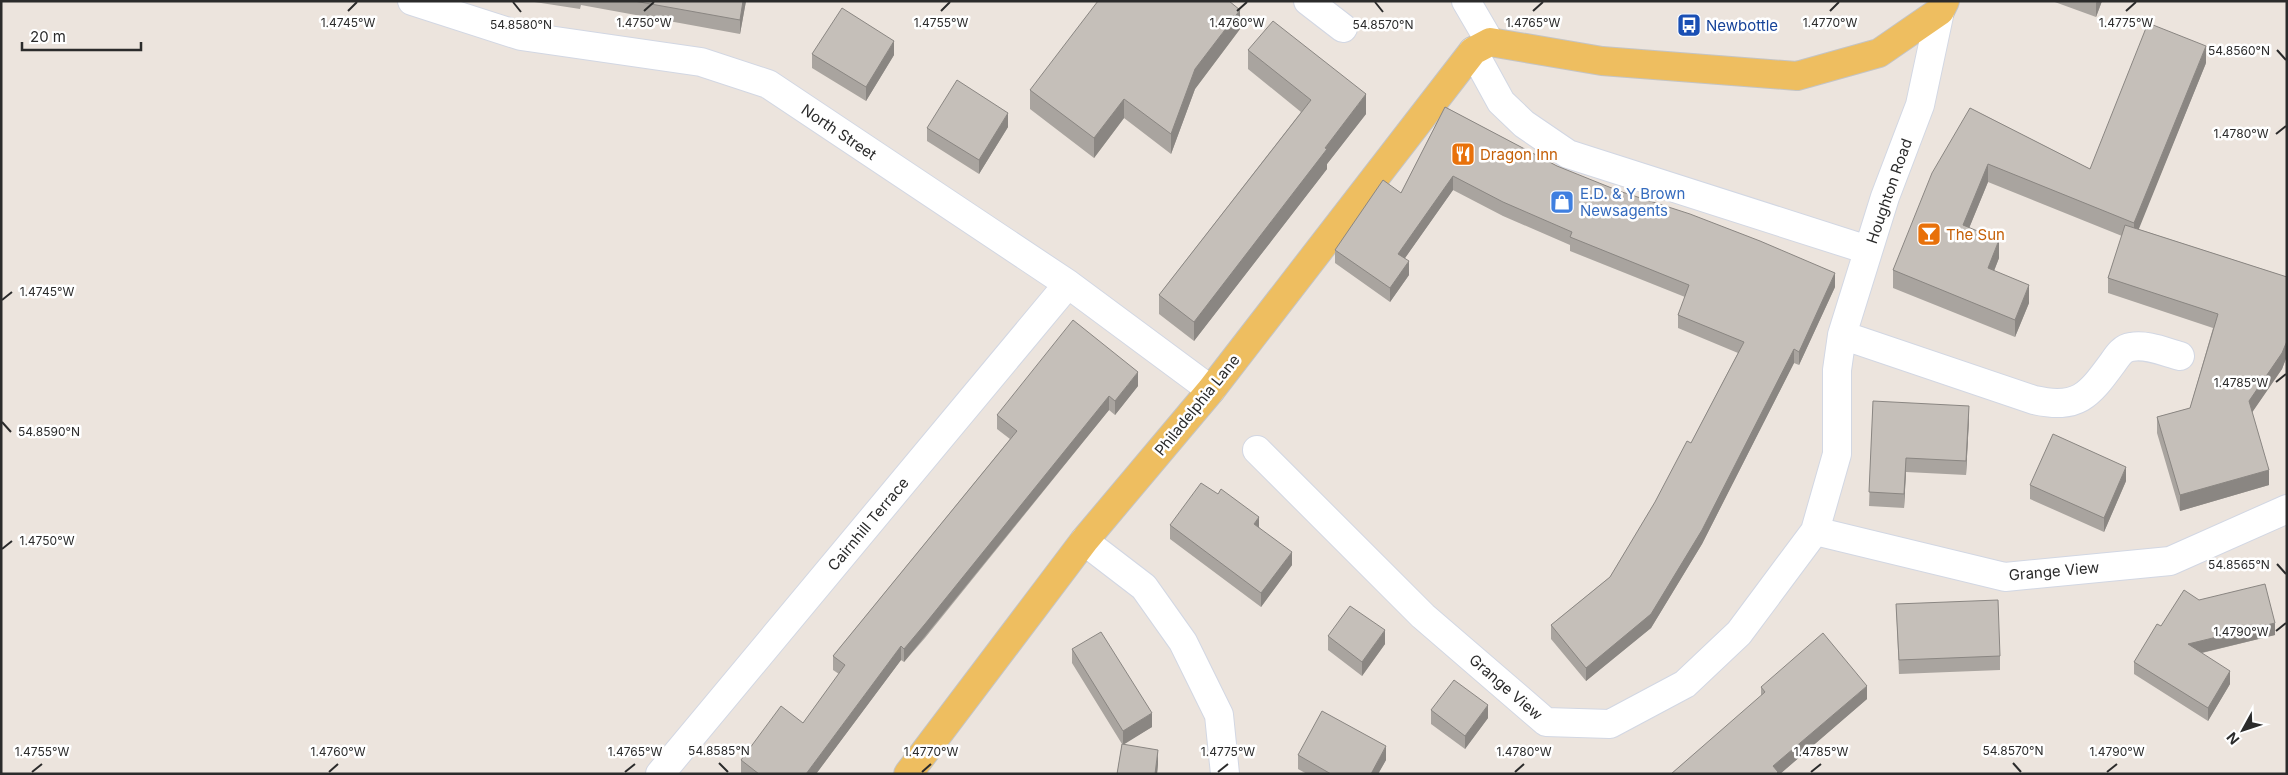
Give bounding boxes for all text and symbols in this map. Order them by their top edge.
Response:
bus stop icon: Newbottle [1676,12,1702,38]
text: 1.4745°W [321,15,375,30]
text: 1.4750°W [617,15,672,30]
text: 1.4755°W [914,15,968,30]
text: 1.4760°W [1210,15,1265,30]
text: 1.4765°W [1506,15,1561,30]
text: 1.4770°W [1803,15,1857,30]
text: 1.4775°W [2099,15,2153,30]
place label: Newbottle [1706,16,1778,35]
text: 54.8580°N [490,17,552,32]
text: 54.8570°N [1352,17,1414,32]
scale bar [22,20,141,52]
text: 20 m [30,27,66,46]
text: 54.8560°N [2208,43,2270,58]
street label: North Street [798,100,880,164]
text: 1.4780°W [2214,126,2269,141]
street label: Houghton Road [1862,136,1916,246]
restaurant icon: Dragon Inn [1450,141,1476,167]
place label: Dragon Inn [1480,145,1558,164]
place label: E.D. & Y Brown Newsagents [1580,184,1685,220]
shop icon: E.D. & Y Brown Newsagents [1549,189,1575,215]
bar icon: The Sun [1916,221,1942,247]
place label: The Sun [1946,225,2005,244]
text: 1.4745°W [20,284,74,299]
street label: Philadelphia Lane [1150,351,1244,459]
text: 1.4785°W [2214,375,2269,390]
text: 54.8590°N [18,424,80,439]
street label: Cairnhill Terrace [823,473,913,575]
text: 1.4750°W [20,533,75,548]
text: 54.8565°N [2208,557,2270,572]
street label: Grange View [2008,558,2100,584]
text: 1.4790°W [2213,624,2269,639]
street label: Grange View [1465,650,1547,724]
north arrow [2218,705,2268,755]
text: N [2223,729,2243,748]
text: 54.8585°N [688,743,750,758]
text: 54.8570°N [1982,743,2044,758]
text: 1.4755°W [15,744,69,759]
text: 1.4760°W [311,744,366,759]
text: 1.4765°W [608,744,663,759]
text: 1.4770°W [904,744,958,759]
text: 1.4775°W [1201,744,1255,759]
text: 1.4780°W [1497,744,1552,759]
text: 1.4785°W [1794,744,1849,759]
text: 1.4790°W [2089,744,2145,759]

